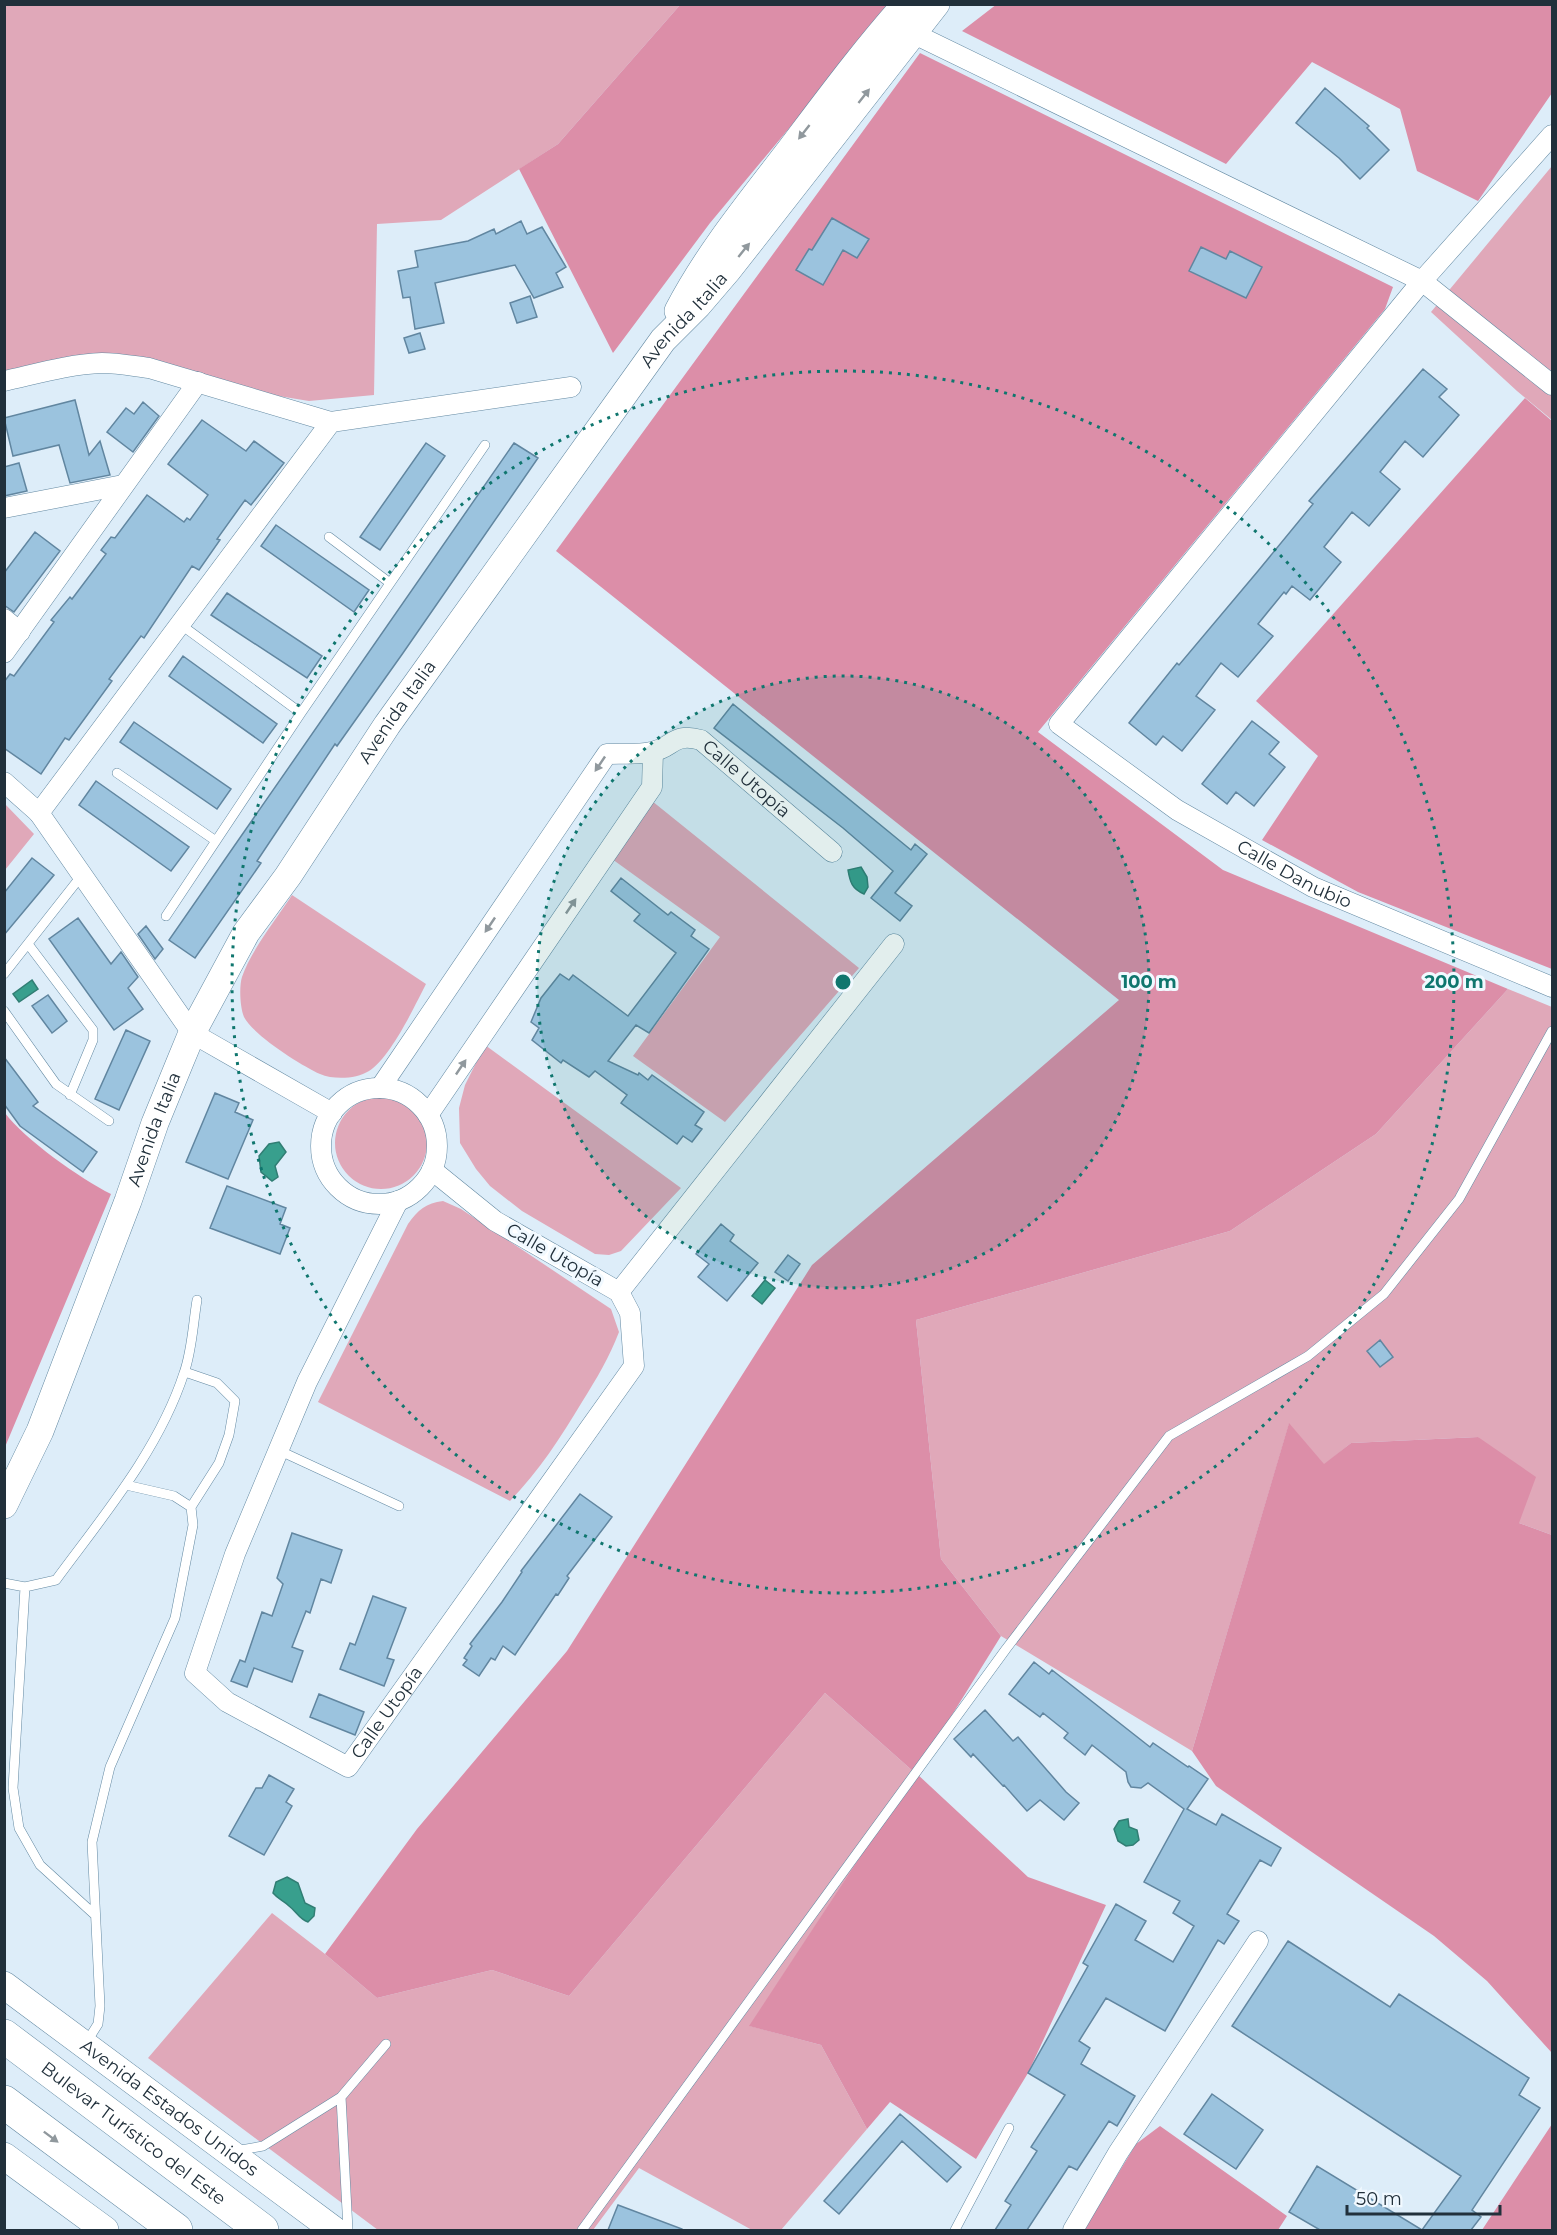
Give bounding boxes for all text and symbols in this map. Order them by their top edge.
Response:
one-way arrow [858,88,871,104]
one-way arrow [798,125,810,140]
one-way arrow [738,242,751,258]
street label: Avenida Italia [636,268,732,372]
street label: Avenida Italia [354,656,441,768]
street label: Calle Utopía [698,735,795,822]
one-way arrow [595,756,606,772]
street label: Calle Danubio [1233,835,1355,913]
one-way arrow [565,898,577,914]
one-way arrow [484,917,496,933]
text: 100 m [1121,971,1177,993]
text: 200 m [1424,971,1484,993]
centre of rings [833,972,853,992]
one-way arrow [455,1059,467,1075]
street label: Avenida Italia [123,1069,186,1189]
street label: Calle Utopía [502,1218,608,1292]
street label: Calle Utopía [346,1662,427,1763]
street label: Avenida Estados Unidos [76,2034,263,2181]
street label: Bulevar Turístico del Este [37,2057,230,2210]
one-way arrow [44,2130,59,2142]
scale bar [1347,2178,1500,2216]
text: 50 m [1356,2188,1402,2210]

